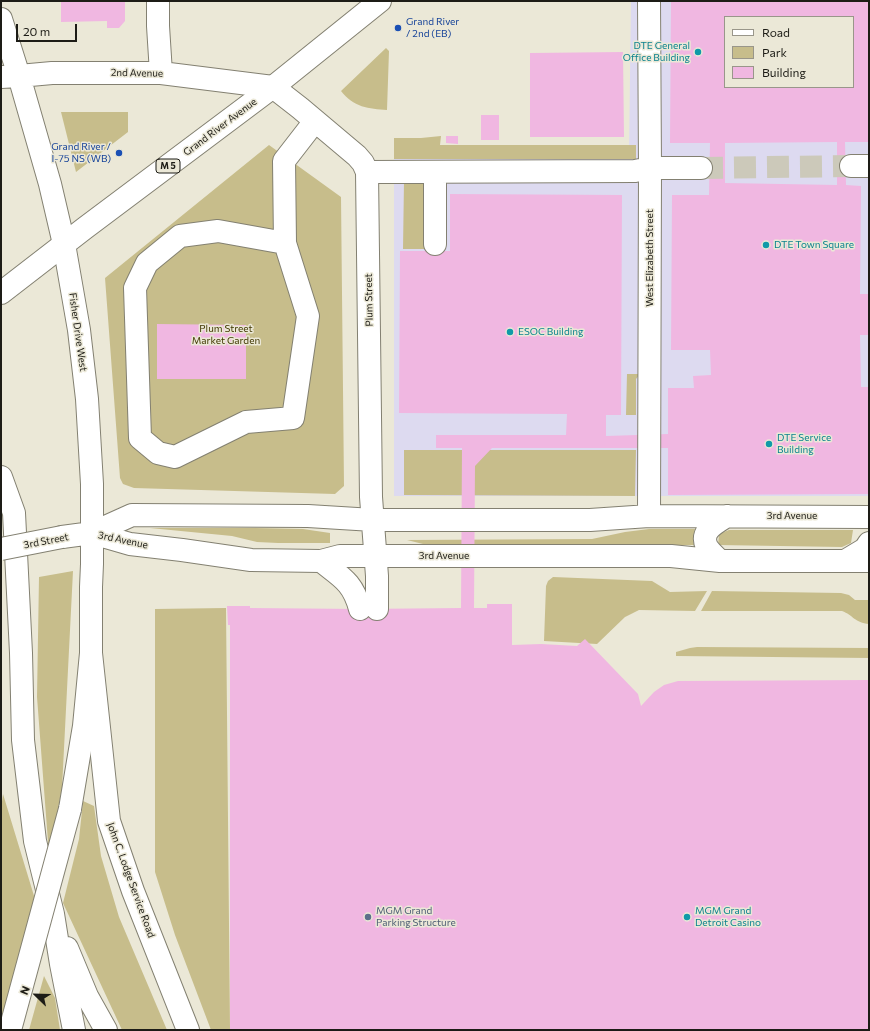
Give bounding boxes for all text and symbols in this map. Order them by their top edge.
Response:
scale bar [18,16,79,42]
place label: Grand River / 2nd (EB) [406,16,459,40]
legend [724,16,854,88]
marker: Grand River / 2nd (EB) [393,23,403,33]
text: 20 m [23,24,50,38]
text: Road [762,25,790,39]
place label: DTE General Office Building [623,40,690,64]
text: Park [762,45,787,59]
marker: DTE General Office Building [693,47,703,57]
text: Building [762,65,806,79]
street label: 2nd Avenue [111,67,163,79]
street label: Grand River Avenue [181,96,259,158]
place label: Grand River / I-75 NS (WB) [51,141,111,164]
marker: Grand River / I-75 NS (WB) [114,148,124,158]
road number: M 5 [156,159,180,173]
street label: West Elizabeth Street [644,209,656,307]
place label: DTE Town Square [774,239,854,251]
marker: DTE Town Square [761,240,771,250]
street label: Plum Street [363,273,375,327]
street label: Fisher Drive West [67,292,89,372]
park label: Plum Street Market Garden [192,323,260,346]
place label: ESOC Building [518,326,583,338]
marker: ESOC Building [505,327,515,337]
place label: DTE Service Building [777,432,831,456]
marker: DTE Service Building [764,439,774,449]
street label: 3rd Avenue [767,510,817,522]
street label: 3rd Avenue [97,529,149,551]
street label: 3rd Street [23,531,69,551]
street label: 3rd Avenue [419,550,469,562]
street label: John C. Lodge Service Road [105,821,157,939]
place label: MGM Grand Parking Structure [376,905,456,928]
place label: MGM Grand Detroit Casino [695,905,761,928]
marker: MGM Grand Parking Structure [363,912,373,922]
marker: MGM Grand Detroit Casino [682,912,692,922]
north arrow [16,975,56,1015]
text: N [17,984,32,996]

